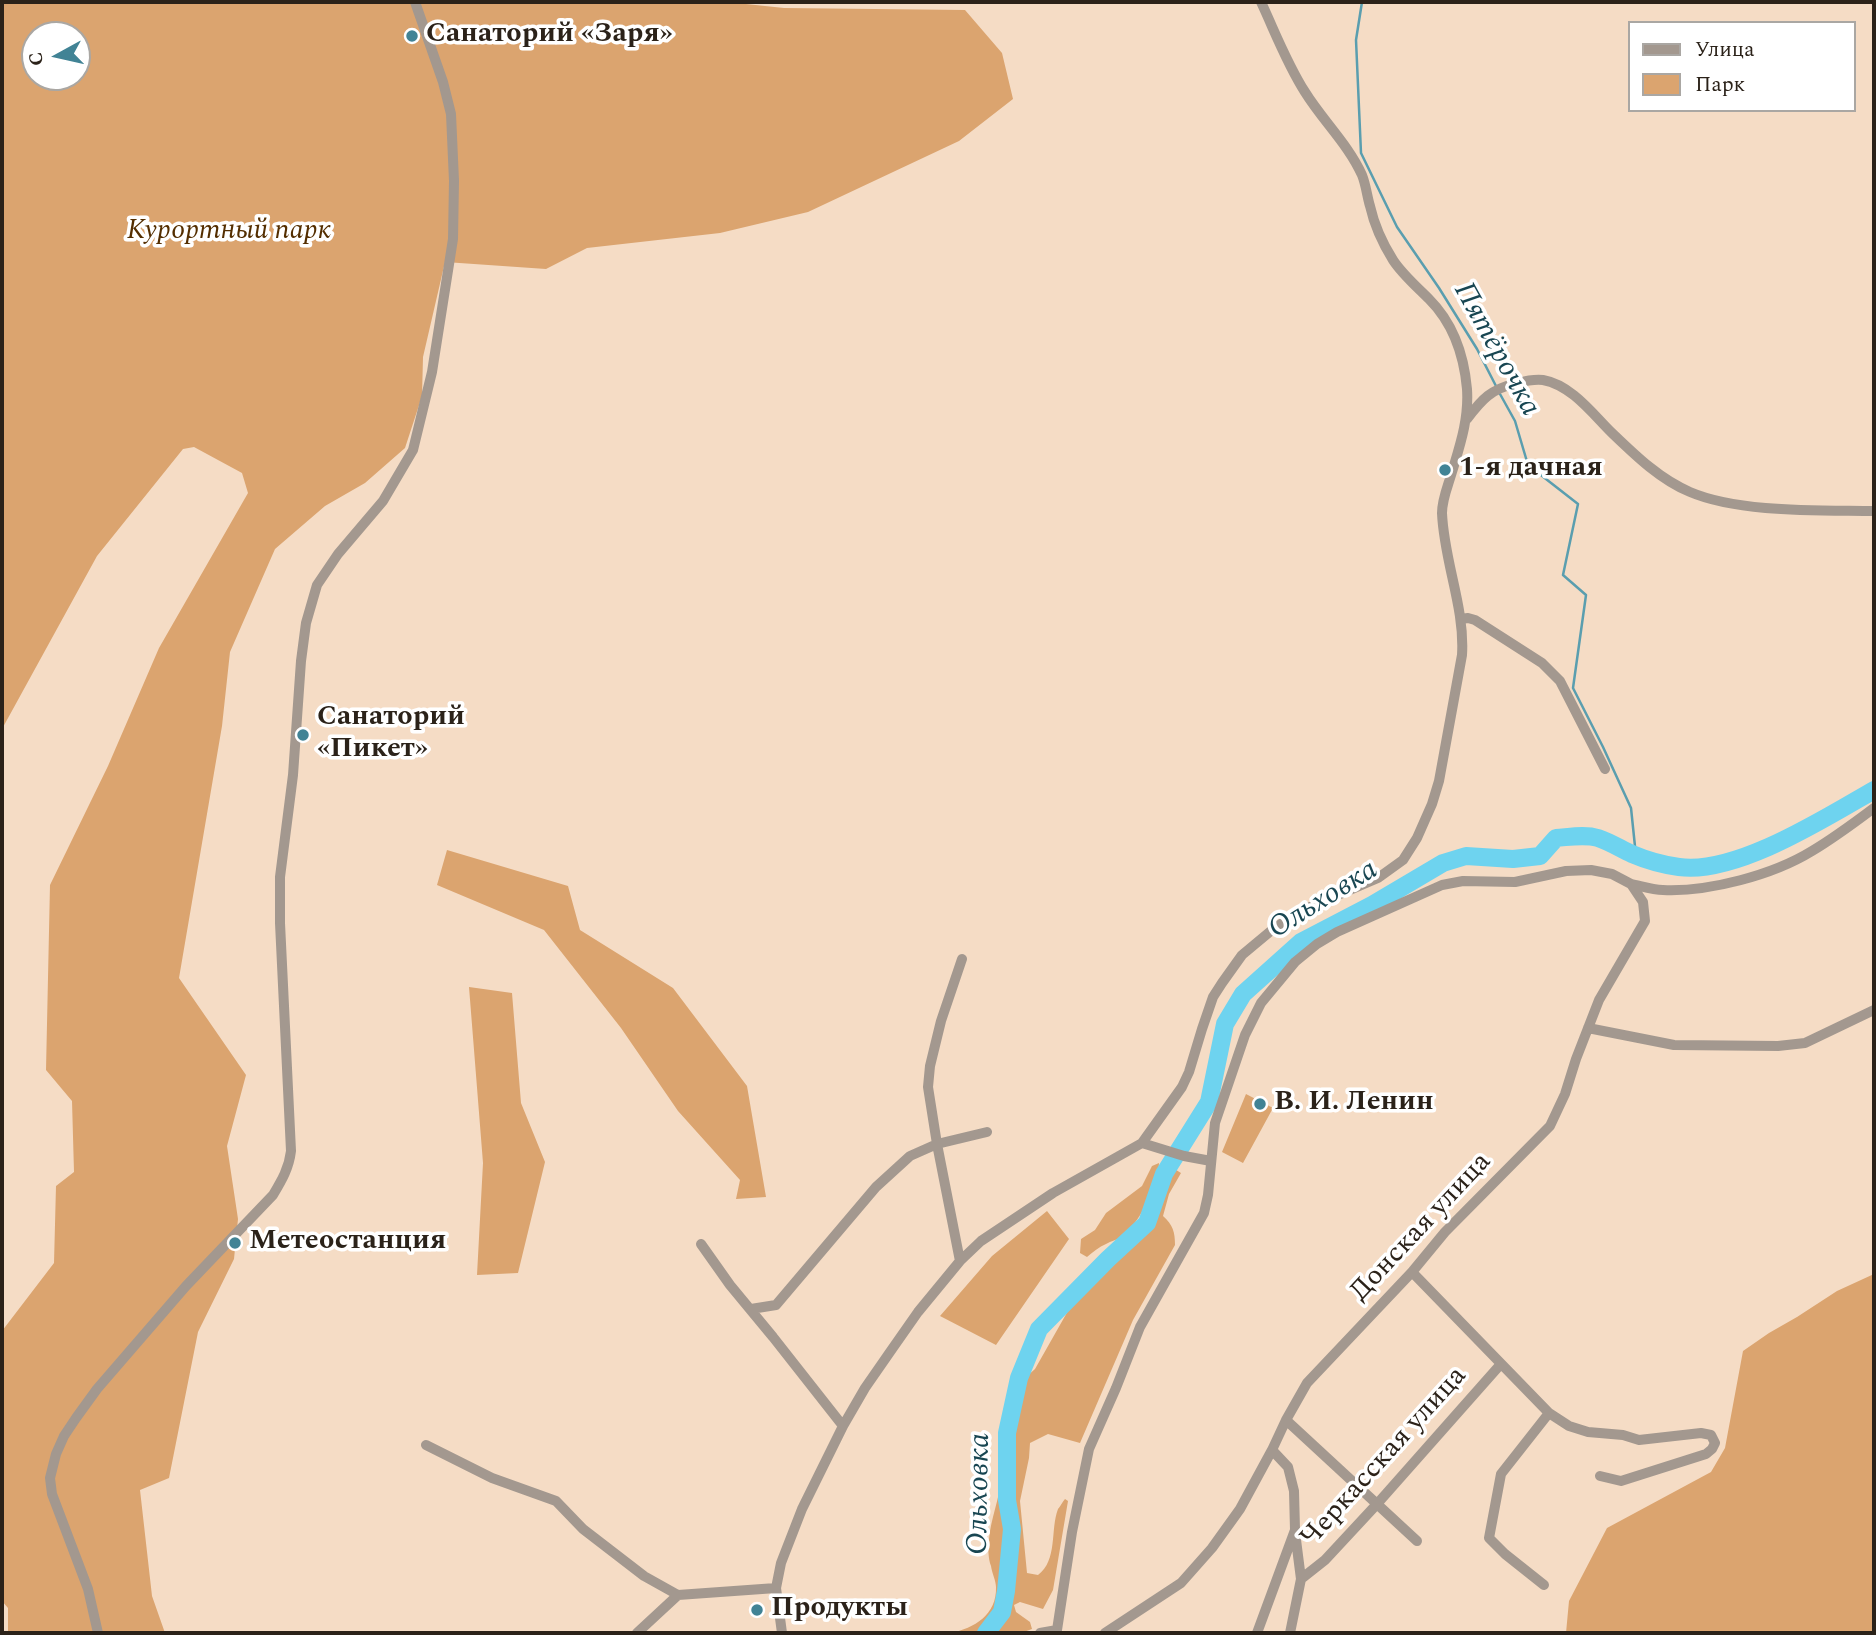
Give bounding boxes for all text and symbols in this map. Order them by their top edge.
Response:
place label: Санаторий «Заря» [426,19,673,53]
north arrow [21,21,91,91]
legend [1628,21,1855,112]
marker: Санаторий «Заря» [404,28,420,44]
text: Улица [1695,34,1754,66]
text: С [21,50,52,67]
text: Парк [1695,69,1745,101]
park label: Курортный парк [127,216,331,250]
water label: Пятёрочка [1444,277,1546,423]
place label: 1-я дачная [1459,453,1603,487]
marker: 1-я дачная [1437,462,1453,478]
place label: Санаторий «Пикет» [317,702,465,768]
marker: Санаторий «Пикет» [295,727,311,743]
water label: Ольховка [1263,853,1385,949]
place label: В. И. Ленин [1274,1087,1434,1121]
marker: В. И. Ленин [1252,1096,1268,1112]
street label: Донская улица [1344,1146,1500,1310]
place label: Метеостанция [249,1226,446,1260]
marker: Метеостанция [227,1235,243,1251]
street label: Черкасская улица [1295,1361,1475,1555]
water label: Ольховка [962,1433,1000,1555]
place label: Продукты [771,1593,908,1627]
marker: Продукты [749,1602,765,1618]

